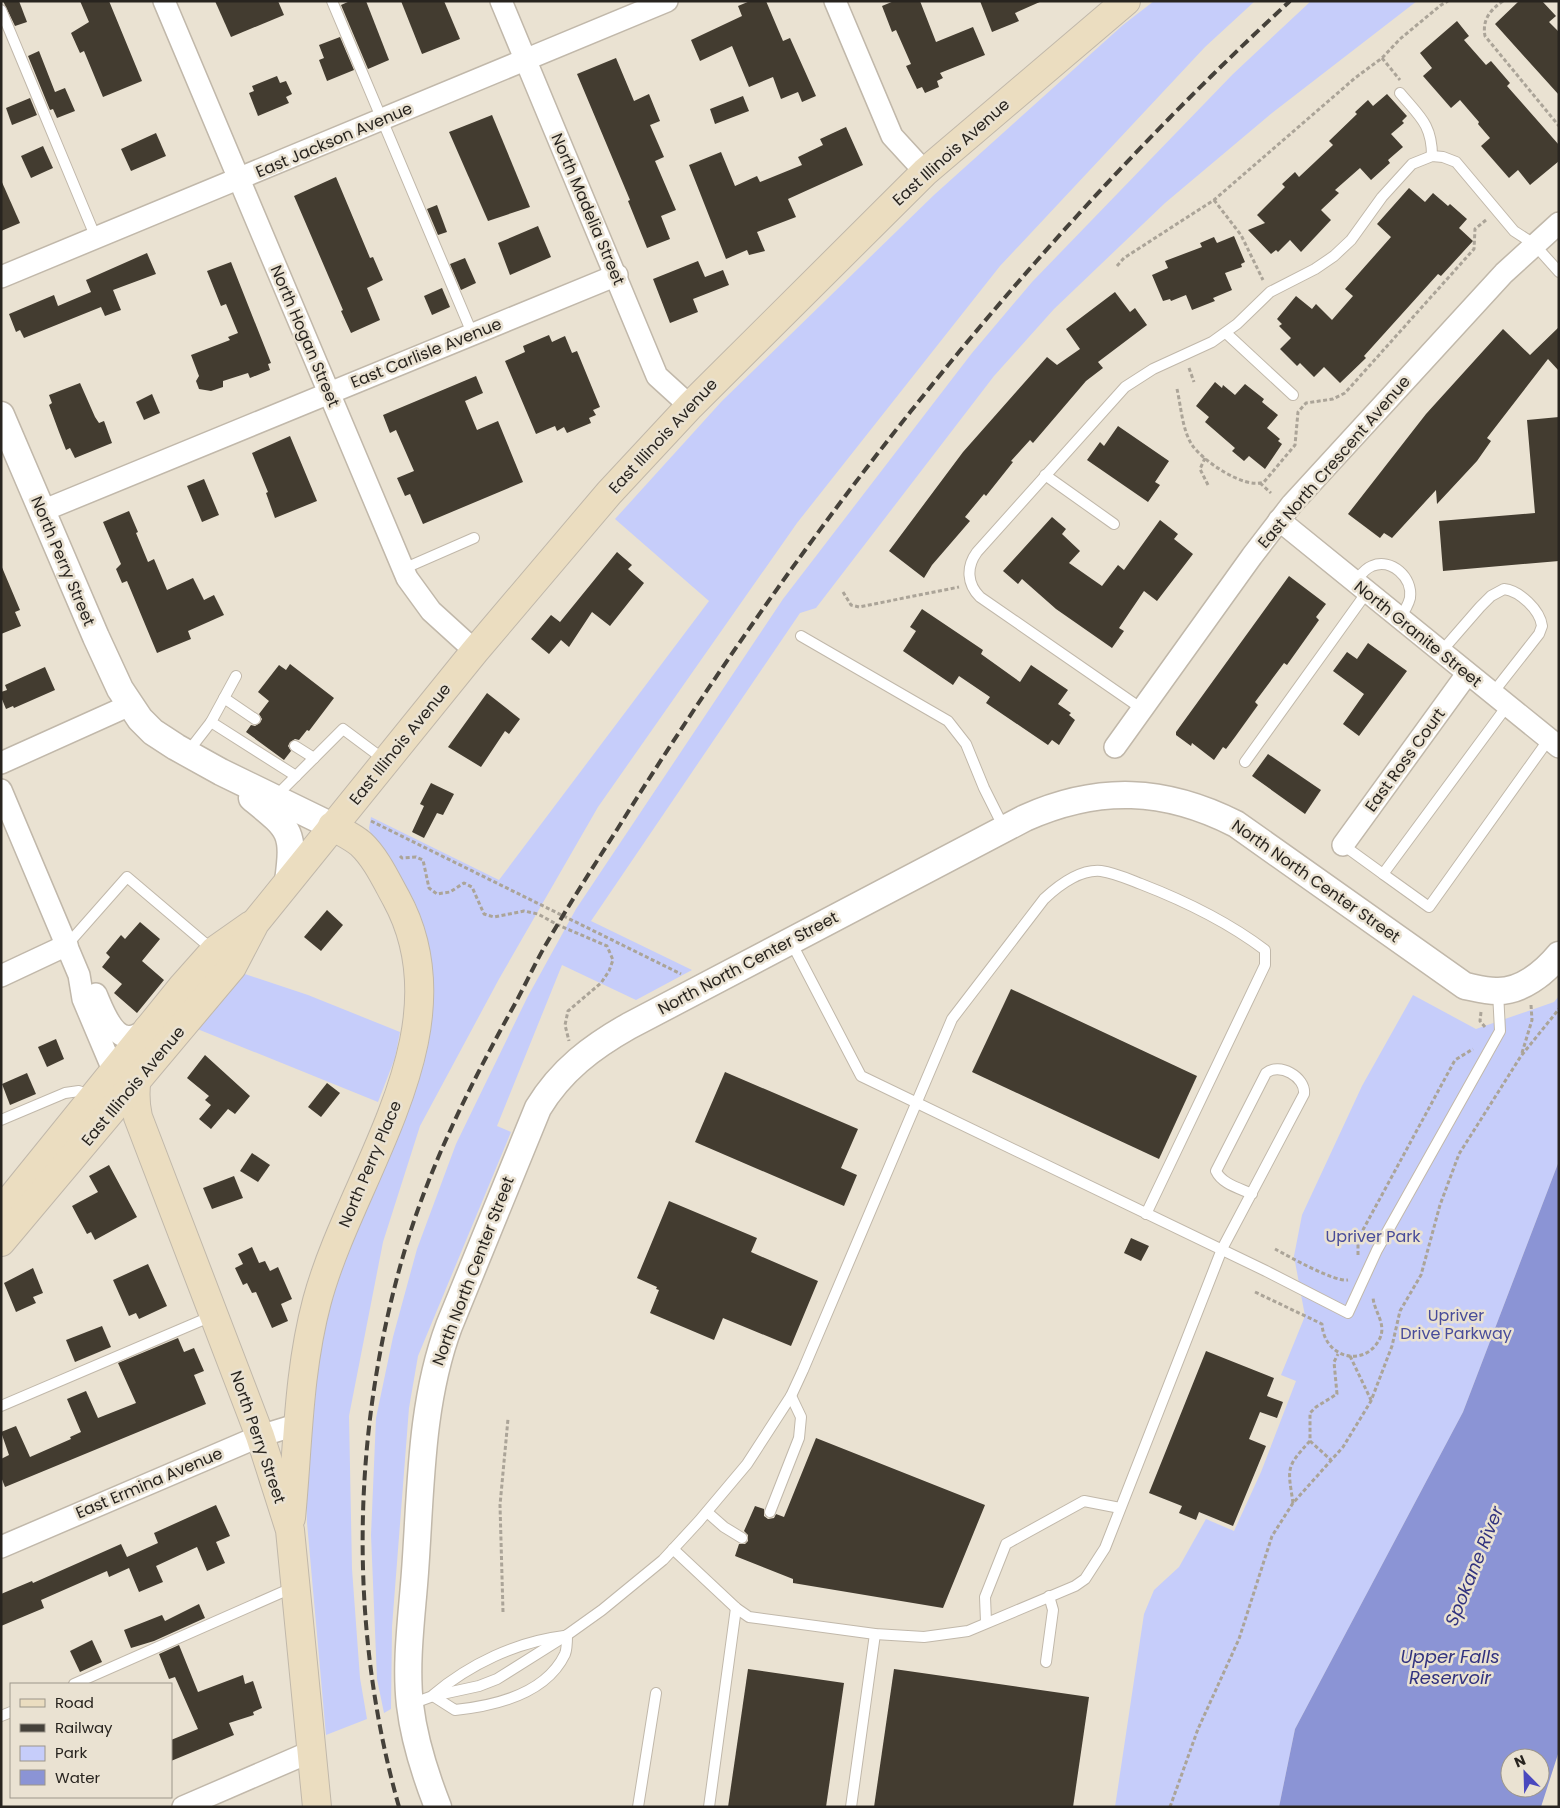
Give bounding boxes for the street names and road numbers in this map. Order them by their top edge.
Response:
street label: East Illinois Avenue [887,93,1015,211]
street label: East Jackson Avenue [252,97,416,183]
street label: North Madelia Street [546,130,630,289]
street label: North Hogan Street [265,261,345,411]
street label: East Carlisle Avenue [347,312,505,394]
street label: East North Crescent Avenue [1253,371,1416,553]
street label: East Illinois Avenue [603,373,723,499]
street label: North Perry Street [25,493,101,630]
street label: North Granite Street [1349,575,1487,693]
street label: East Illinois Avenue [344,678,456,810]
street label: East Ross Court [1360,703,1451,817]
street label: North North Center Street [1227,814,1405,948]
street label: North North Center Street [654,906,842,1020]
street label: East Illinois Avenue [76,1021,190,1151]
street label: North Perry Place [333,1097,407,1231]
street label: North North Center Street [426,1173,520,1369]
street label: North Perry Street [224,1368,292,1507]
street label: East Ermina Avenue [72,1442,226,1524]

